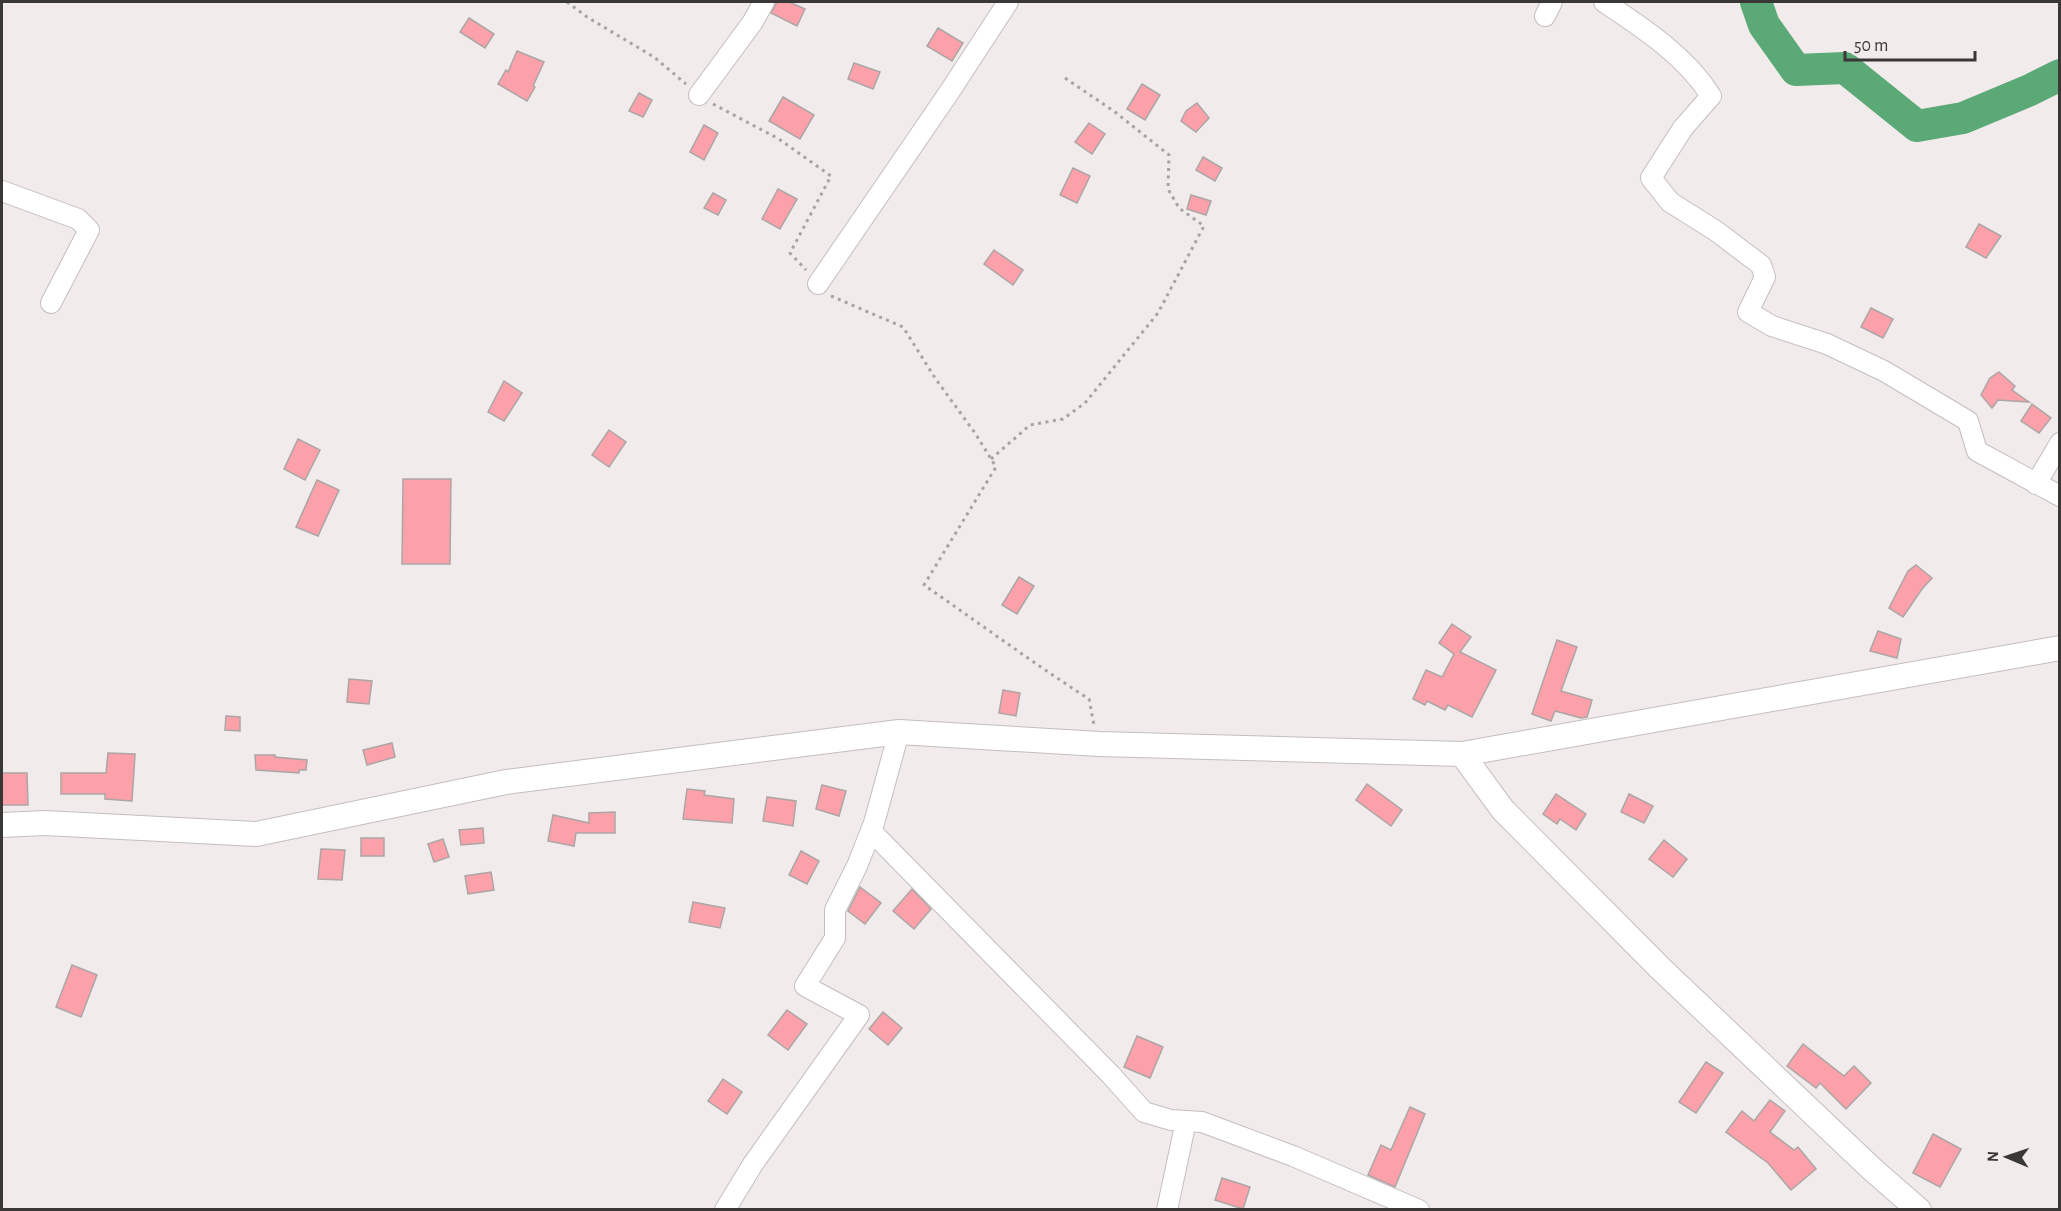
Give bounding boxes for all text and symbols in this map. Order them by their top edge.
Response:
scale bar [1845,24,1976,62]
text: 50 m [1854,37,1888,55]
north arrow [1977,1127,2037,1187]
text: N [1985,1151,2001,1162]

